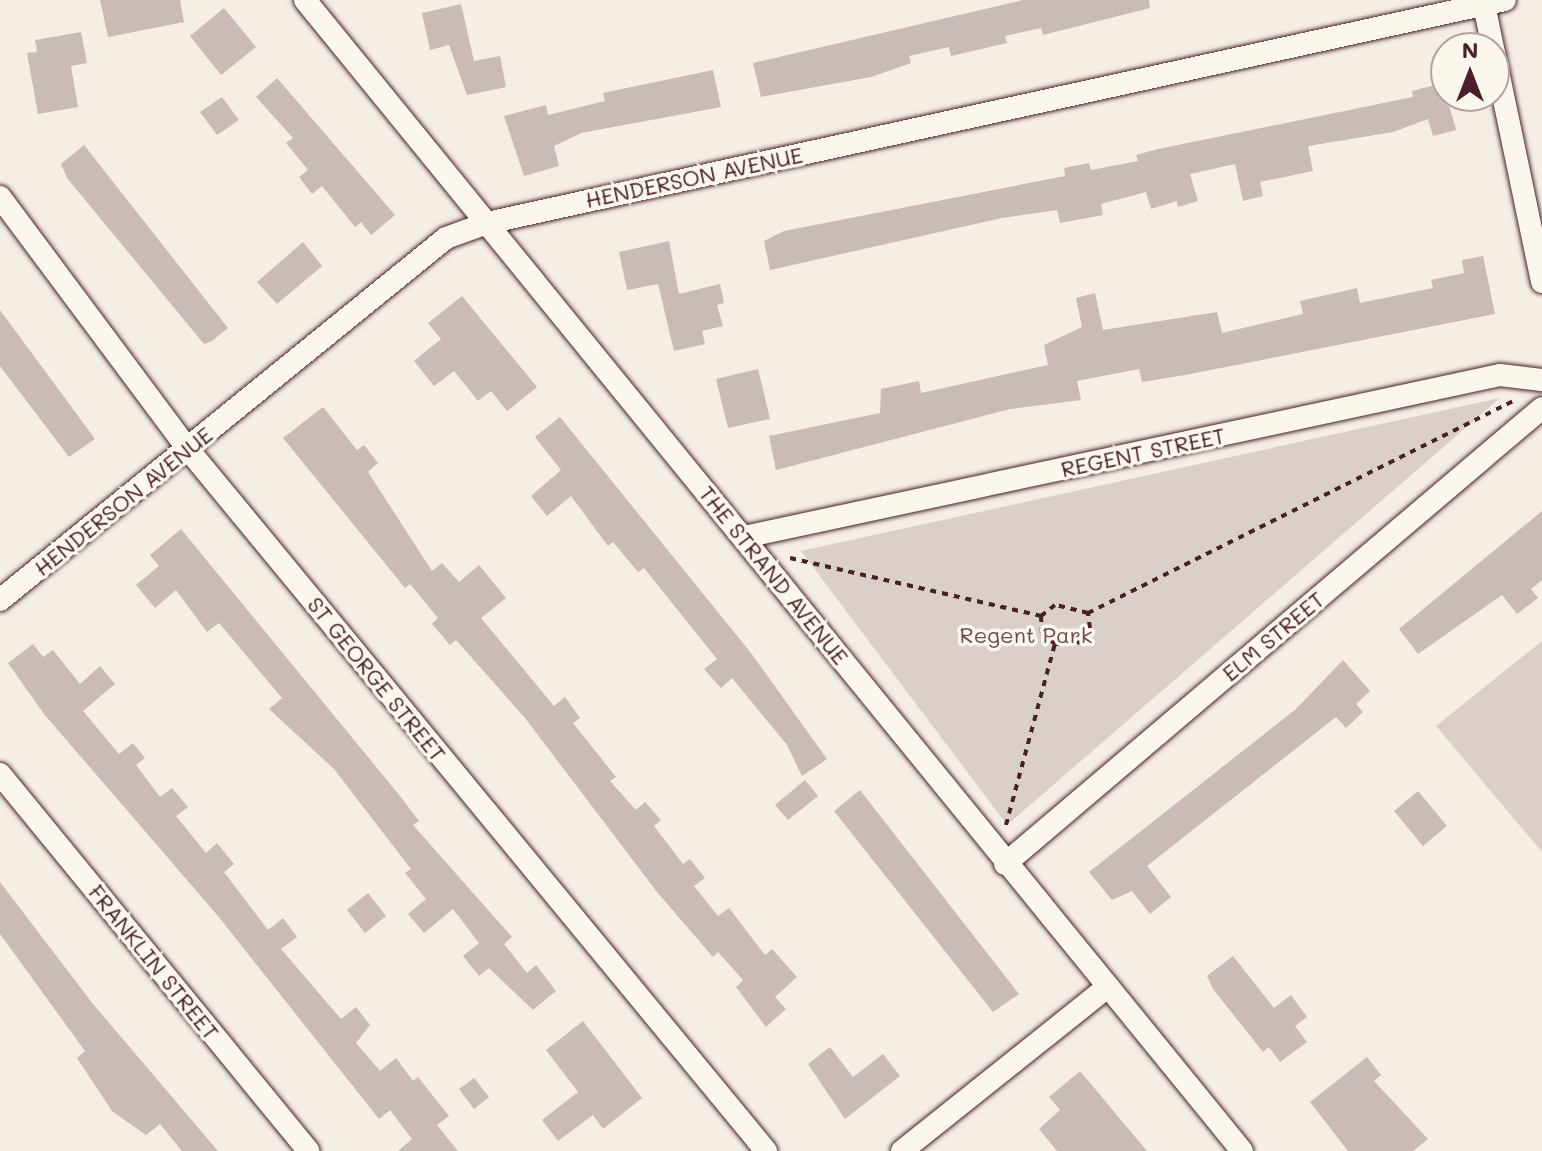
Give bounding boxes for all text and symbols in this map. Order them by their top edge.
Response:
north arrow [1430,32,1510,112]
text: N [1462,35,1478,64]
street label: HENDERSON AVENUE [583,141,805,213]
street label: HENDERSON AVENUE [29,421,217,581]
street label: REGENT STREET [1058,422,1228,482]
street label: THE STRAND AVENUE [694,480,854,670]
street label: ELM STREET [1217,586,1329,686]
street label: ST GEORGE STREET [302,591,452,767]
park label: Regent Park [960,622,1092,648]
street label: FRANKLIN STREET [83,879,225,1045]

